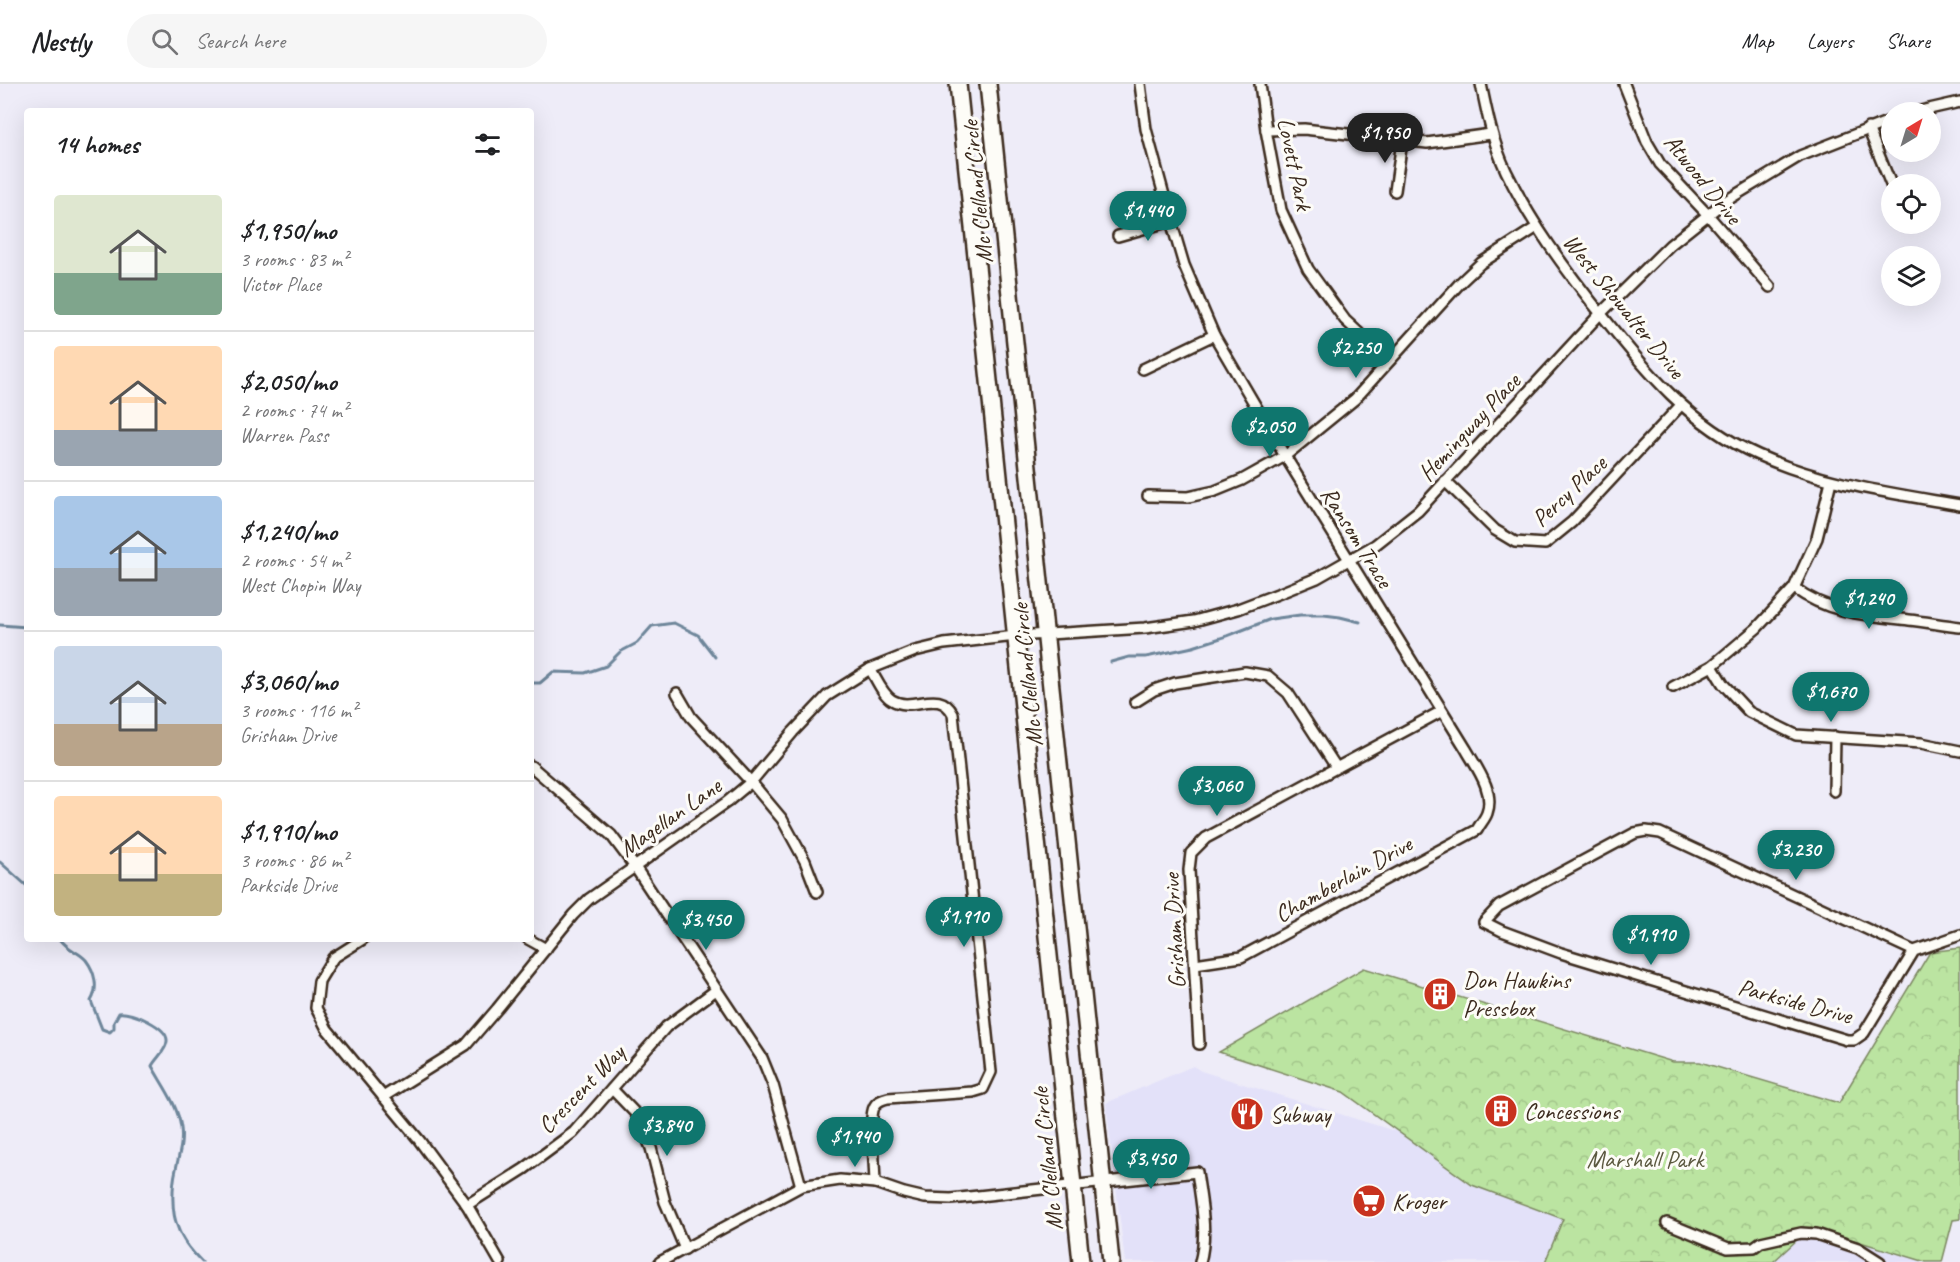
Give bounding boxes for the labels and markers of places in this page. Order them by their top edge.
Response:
pin: $1,950 [1336,113,1434,164]
pin: $1,440 [1099,191,1197,242]
pin: $2,250 [1307,328,1405,379]
pin: $2,050 [1221,407,1319,458]
pin: $1,240 [1820,579,1918,630]
pin: $1,670 [1782,672,1880,723]
pin: $3,060 [1168,766,1266,817]
pin: $3,230 [1747,830,1845,881]
pin: $1,910 [915,897,1013,948]
pin: $3,450 [657,900,755,951]
pin: $1,910 [1602,915,1700,966]
place label: Don Hawkins Pressbox [1463,965,1572,1023]
building icon: Don Hawkins Pressbox [1422,976,1458,1012]
building icon: Concessions [1483,1093,1519,1129]
restaurant icon: Subway [1229,1096,1265,1132]
place label: Concessions [1524,1096,1621,1126]
place label: Subway [1270,1099,1332,1129]
pin: $3,840 [618,1106,716,1157]
pin: $1,940 [806,1117,904,1168]
pin: $3,450 [1102,1139,1200,1190]
supermarket icon: Kroger [1351,1183,1387,1219]
place label: Kroger [1392,1186,1448,1216]

